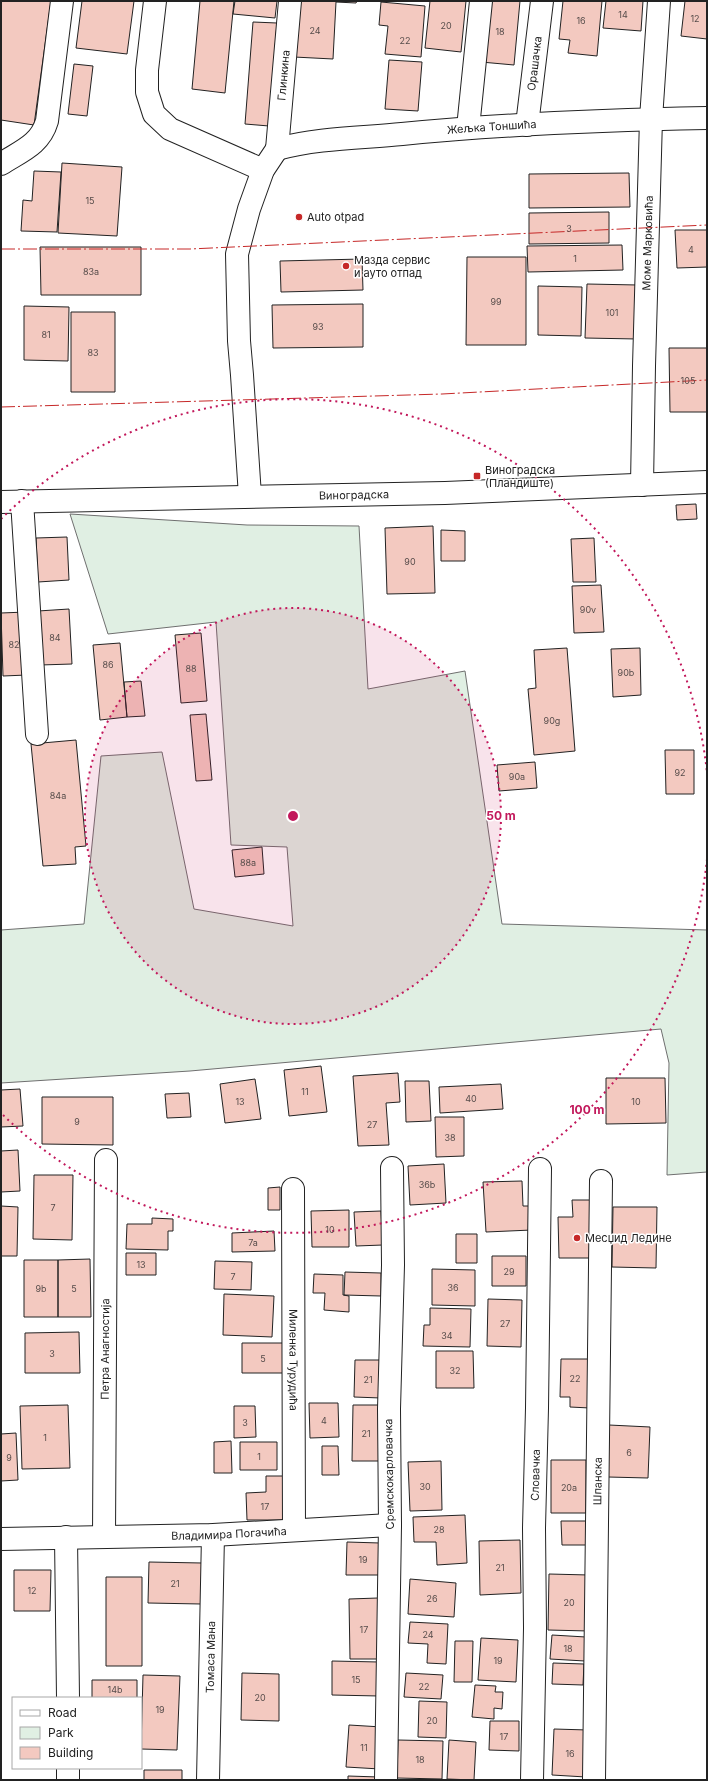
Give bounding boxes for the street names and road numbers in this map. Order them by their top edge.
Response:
street label: Орашачка [524,35,545,92]
street label: Глинкина [274,49,293,101]
street label: Жељка Тоншића [446,117,537,137]
street label: Моме Марковића [639,195,656,291]
street label: Виноградска [319,487,389,503]
street label: Петра Анагностија [98,1298,112,1400]
street label: Миленка Турудића [286,1309,301,1411]
street label: Сремскокарловачка [381,1418,397,1530]
street label: Словачка [528,1449,543,1501]
street label: Шпанска [590,1457,605,1505]
street label: Владимира Погачића [171,1524,287,1543]
street label: Томаса Мана [203,1621,218,1693]

